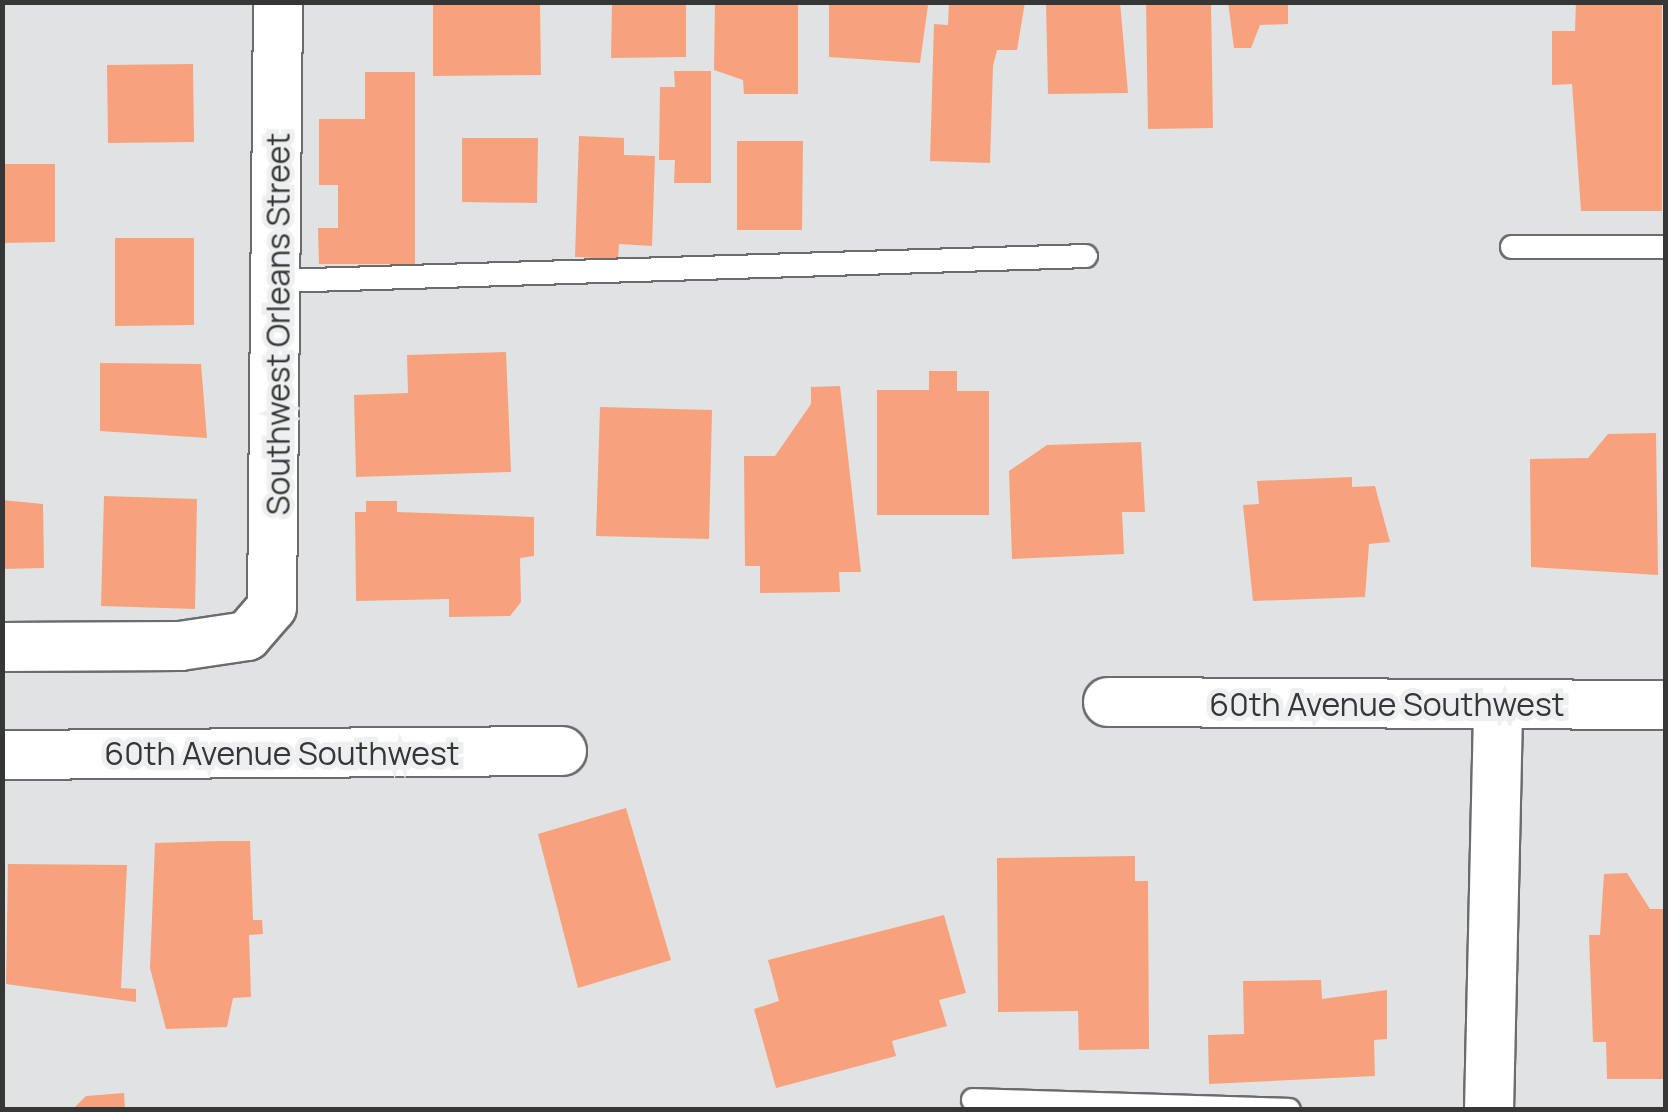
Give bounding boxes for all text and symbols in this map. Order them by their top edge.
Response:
street label: Southwest Orleans Street [259,133,297,515]
street label: 60th Avenue Southwest [1209,685,1565,723]
street label: 60th Avenue Southwest [104,734,460,772]

